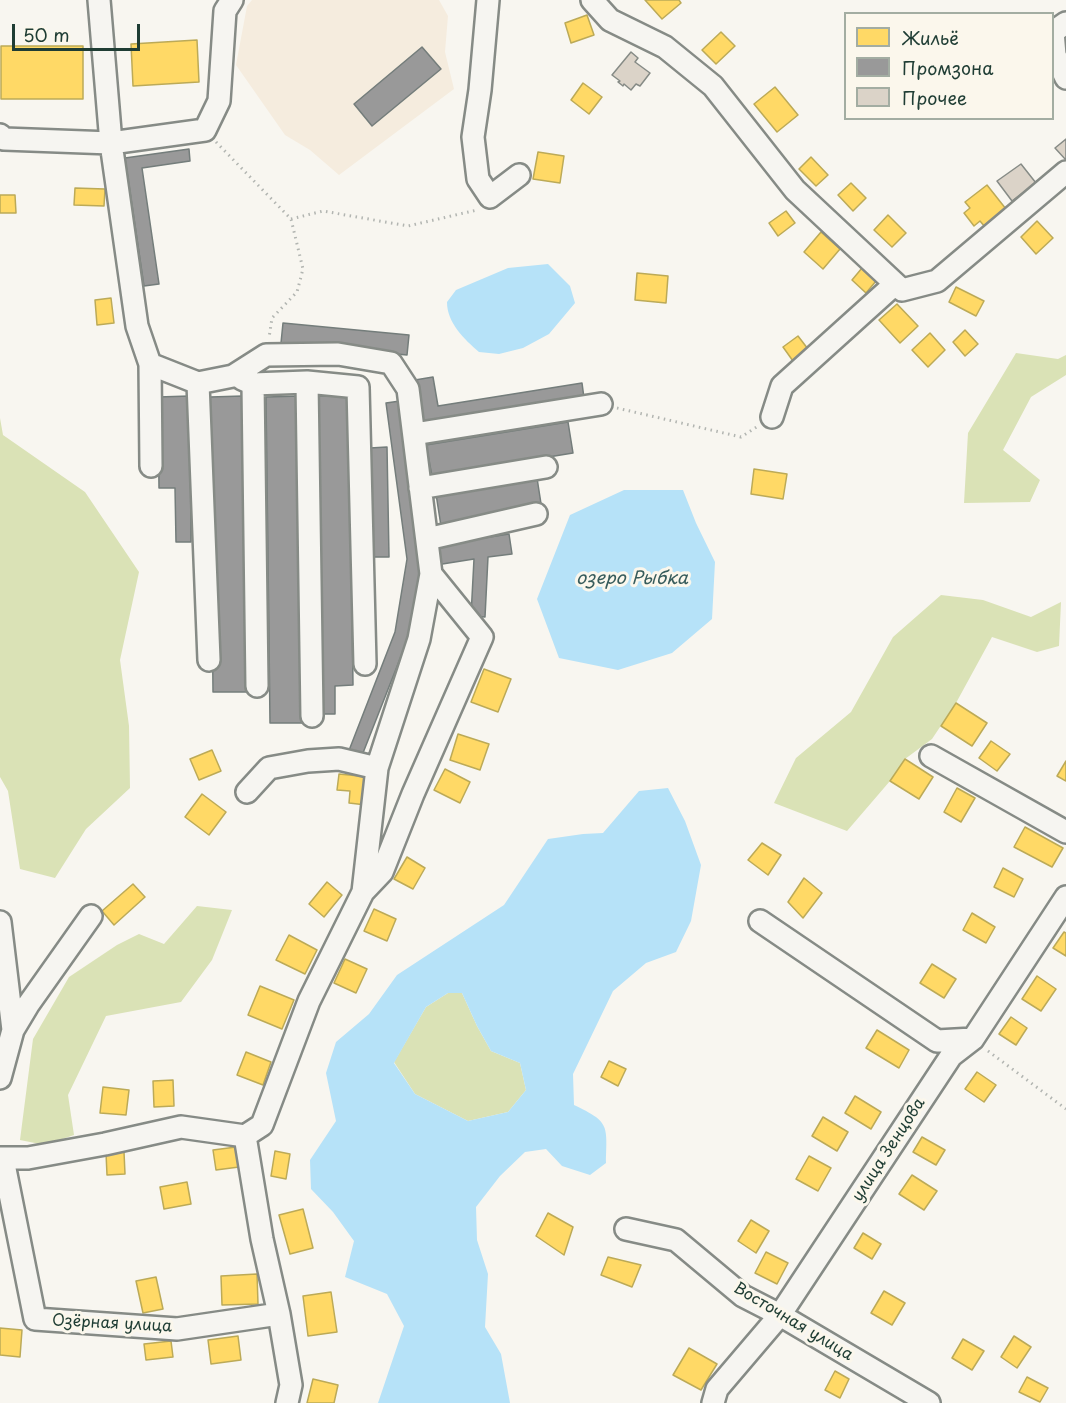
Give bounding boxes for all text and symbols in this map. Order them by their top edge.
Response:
scale bar [15,12,142,50]
legend [844,12,1054,120]
text: 50 m [23,21,70,48]
text: Жильё [902,24,959,51]
text: Промзона [902,54,993,81]
text: Прочее [902,84,967,111]
water label: озеро Рыбка [576,568,688,590]
street label: улица Зенцова [848,1095,930,1205]
street label: Восточная улица [730,1279,856,1365]
street label: Озёрная улица [51,1311,173,1337]

